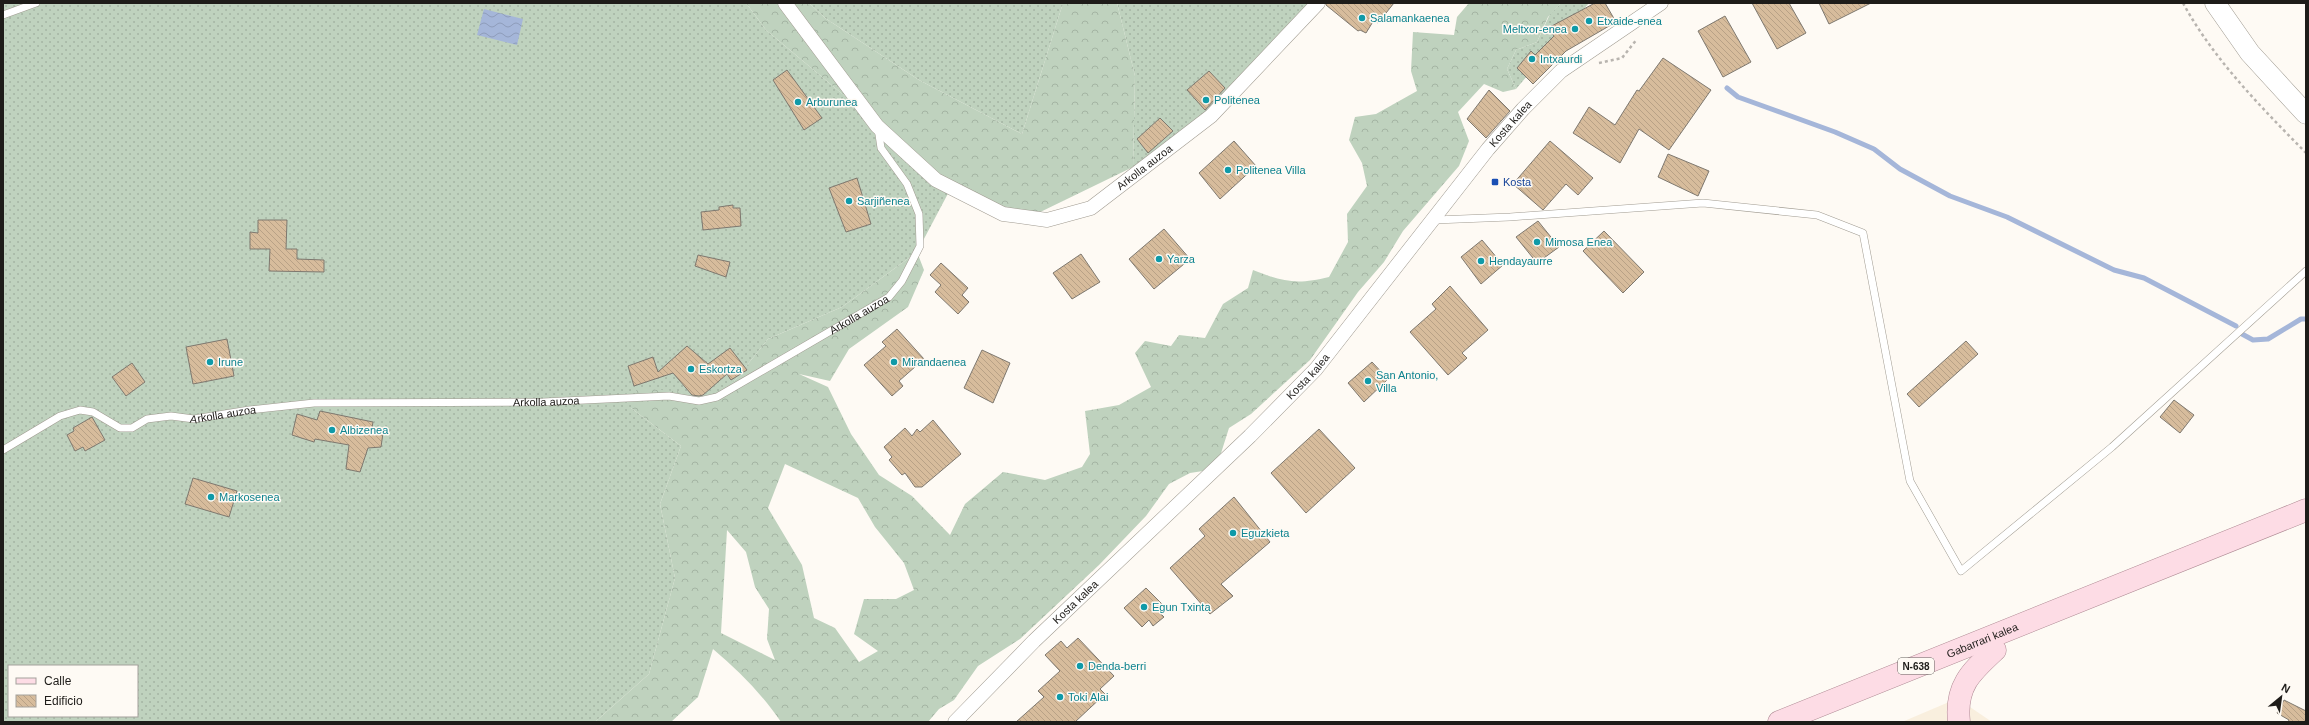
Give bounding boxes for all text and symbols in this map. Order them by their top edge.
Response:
place label: Salamankaenea [1370,12,1450,24]
marker: Salamankaenea [1357,13,1367,23]
place label: Etxaide-enea [1597,15,1663,27]
marker: Etxaide-enea [1584,16,1594,26]
place label: Meltxor-enea [1503,23,1568,35]
marker: Meltxor-enea [1570,24,1580,34]
place label: Intxaurdi [1540,53,1582,65]
marker: Intxaurdi [1527,54,1537,64]
place label: Politenea [1214,94,1261,106]
marker: Politenea [1201,95,1211,105]
place label: Arburunea [806,96,858,108]
marker: Arburunea [793,97,803,107]
street label: Kosta kalea [1487,98,1534,149]
street label: Arkolla auzoa [1114,141,1175,192]
place label: Politenea Villa [1236,164,1306,176]
marker: Politenea Villa [1223,165,1233,175]
place label: Kosta [1503,176,1532,188]
marker: Kosta [1490,177,1500,187]
place label: Sarjiñenea [857,195,910,207]
marker: Sarjiñenea [844,196,854,206]
place label: Mimosa Enea [1545,236,1613,248]
marker: Mimosa Enea [1532,237,1542,247]
place label: Yarza [1167,253,1196,265]
marker: Yarza [1154,254,1164,264]
place label: Hendayaurre [1489,255,1553,267]
marker: Hendayaurre [1476,256,1486,266]
street label: Arkolla auzoa [827,292,892,336]
street label: Kosta kalea [1284,351,1332,402]
place label: Irune [218,356,243,368]
place label: Mirandaenea [902,356,967,368]
marker: Irune [205,357,215,367]
marker: Mirandaenea [889,357,899,367]
place label: Eskortza [699,363,743,375]
marker: Eskortza [686,364,696,374]
place label: San Antonio, Villa [1376,369,1438,394]
marker: San Antonio, Villa [1363,376,1373,386]
street label: Arkolla auzoa [513,394,581,408]
street label: Arkolla auzoa [189,403,257,425]
place label: Albizenea [340,424,389,436]
marker: Albizenea [327,425,337,435]
place label: Markosenea [219,491,280,503]
marker: Markosenea [206,492,216,502]
place label: Eguzkieta [1241,527,1290,539]
marker: Eguzkieta [1228,528,1238,538]
street label: Kosta kalea [1050,577,1101,626]
place label: Egun Txinta [1152,601,1211,613]
marker: Egun Txinta [1139,602,1149,612]
street label: Gabarrari kalea [1945,620,2020,660]
road number: N-638 [1898,658,1934,674]
place label: Denda-berri [1088,660,1146,672]
marker: Denda-berri [1075,661,1085,671]
legend [8,665,138,717]
text: Calle [44,674,72,688]
north arrow [2261,677,2301,717]
text: N [2279,681,2292,695]
place label: Toki Alai [1068,691,1108,703]
marker: Toki Alai [1055,692,1065,702]
text: Edificio [44,694,83,708]

